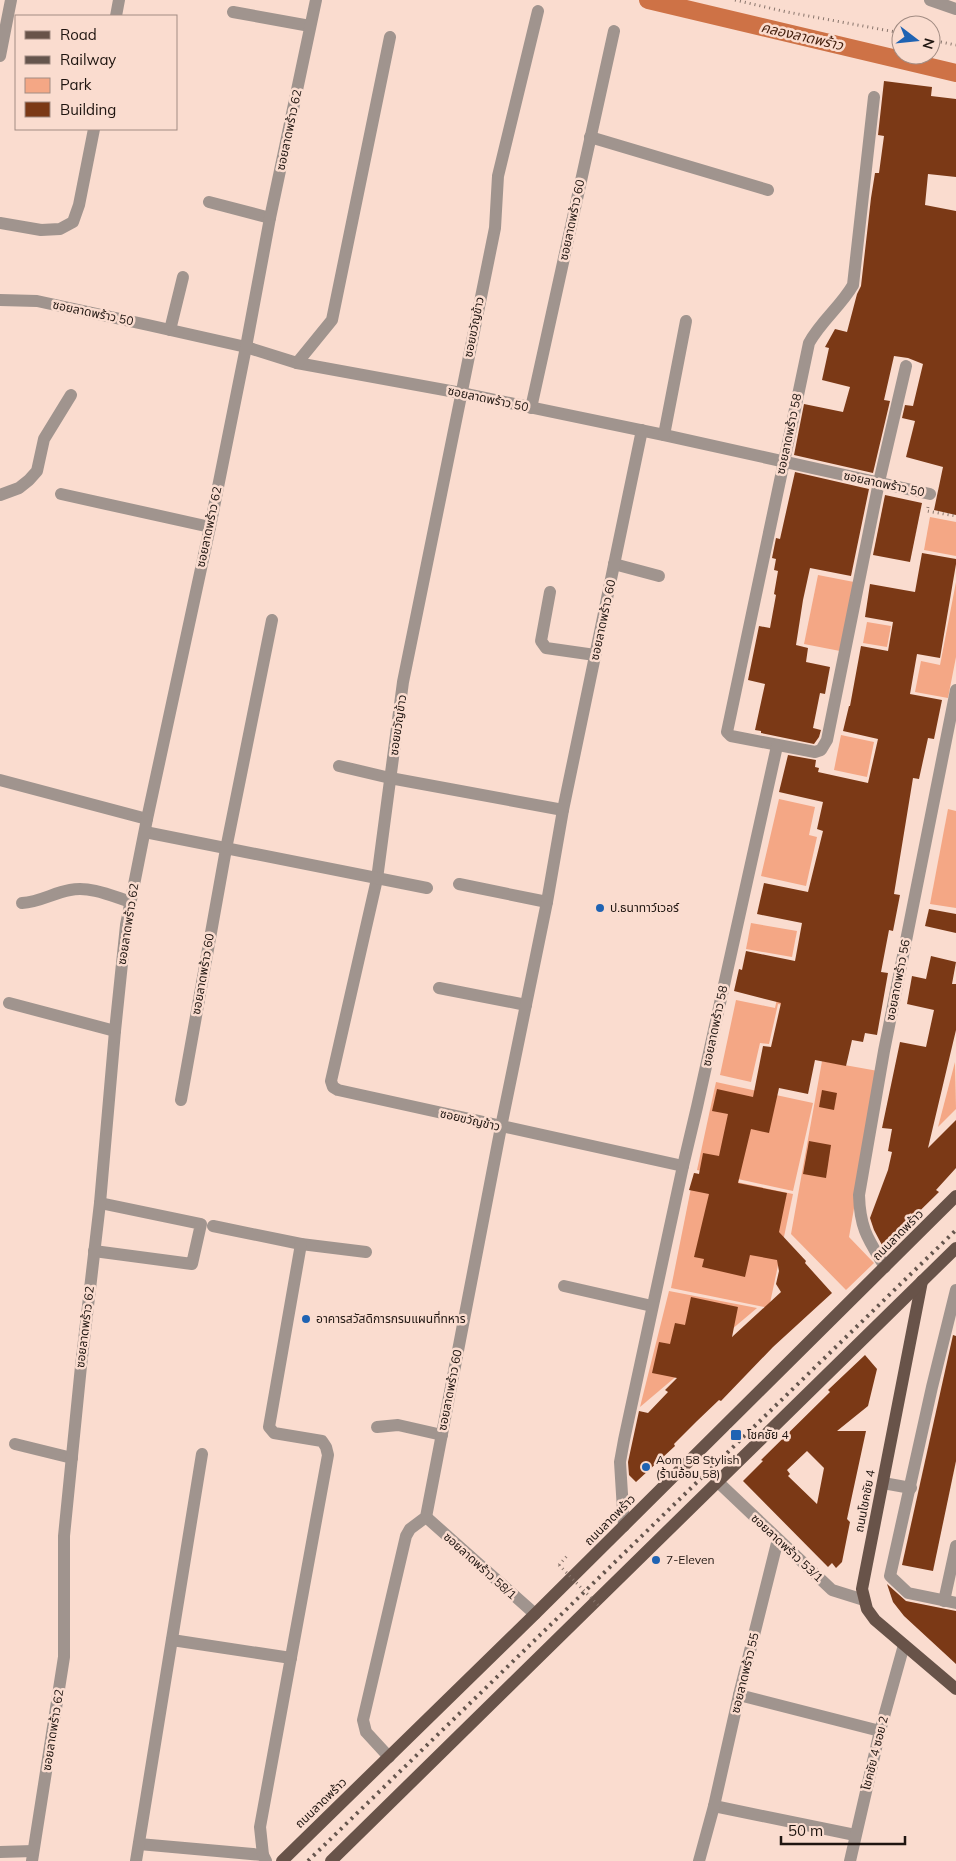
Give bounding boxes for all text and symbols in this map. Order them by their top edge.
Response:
legend [15,15,178,130]
north arrow [891,15,941,65]
water label: คลองลาดพร้าว [759,18,846,54]
text: Road [60,25,97,44]
text: N [918,36,939,51]
text: Railway [60,50,116,69]
text: Park [60,75,92,94]
street label: ซอยลาดพร้าว 62 [273,88,304,172]
text: Building [60,100,116,119]
street label: ซอยลาดพร้าว 60 [556,178,587,262]
street label: ซอยขวัญข้าว [460,295,487,358]
street label: ซอยลาดพร้าว 50 [51,297,135,328]
street label: ซอยลาดพร้าว 50 [446,383,530,414]
street label: ซอยลาดพร้าว 58 [773,392,804,476]
street label: ซอยลาดพร้าว 50 [842,468,926,499]
street label: ซอยลาดพร้าว 62 [193,485,224,569]
street label: ซอยลาดพร้าว 60 [587,578,618,662]
street label: ซอยขวัญข้าว [386,693,409,756]
street label: ซอยลาดพร้าว 62 [114,882,141,966]
place label: ป.ธนาทาว์เวอร์ [610,900,679,915]
marker: ป.ธนาทาว์เวอร์ [594,902,606,914]
street label: ซอยลาดพร้าว 60 [188,932,217,1016]
street label: ซอยลาดพร้าว 56 [882,938,913,1022]
street label: ซอยลาดพร้าว 58 [699,984,730,1068]
street label: ซอยขวัญข้าว [439,1105,502,1134]
street label: ถนนลาดพร้าว [869,1206,926,1263]
street label: ซอยลาดพร้าว 62 [72,1285,97,1369]
place label: อาคารสวัสดิการกรมแผนที่ทหาร [316,1310,466,1326]
marker: อาคารสวัสดิการกรมแผนที่ทหาร [300,1313,312,1325]
street label: ซอยลาดพร้าว 60 [434,1348,465,1432]
place label: โชคชัย 4 [747,1427,789,1442]
marker: โชคชัย 4 [729,1428,743,1442]
place label: Aom 58 Stylish (ร้านอ้อม 58) [656,1452,740,1481]
marker: Aom 58 Stylish (ร้านอ้อม 58) [640,1461,652,1473]
street label: ถนนโชคชัย 4 [851,1468,878,1534]
street label: ถนนลาดพร้าว [581,1491,638,1548]
street label: ซอยลาดพร้าว 53/1 [748,1510,826,1585]
street label: ซอยลาดพร้าว 58/1 [441,1529,520,1602]
place label: 7-Eleven [666,1552,715,1567]
marker: 7-Eleven [650,1554,662,1566]
street label: ซอยลาดพร้าว 55 [727,1631,762,1715]
street label: ซอยลาดพร้าว 62 [39,1688,66,1772]
street label: โชคชัย 4 ซอย 2 [858,1714,891,1791]
street label: ถนนลาดพร้าว [292,1774,350,1831]
scale bar [781,1814,905,1846]
text: 50 m [788,1821,823,1840]

